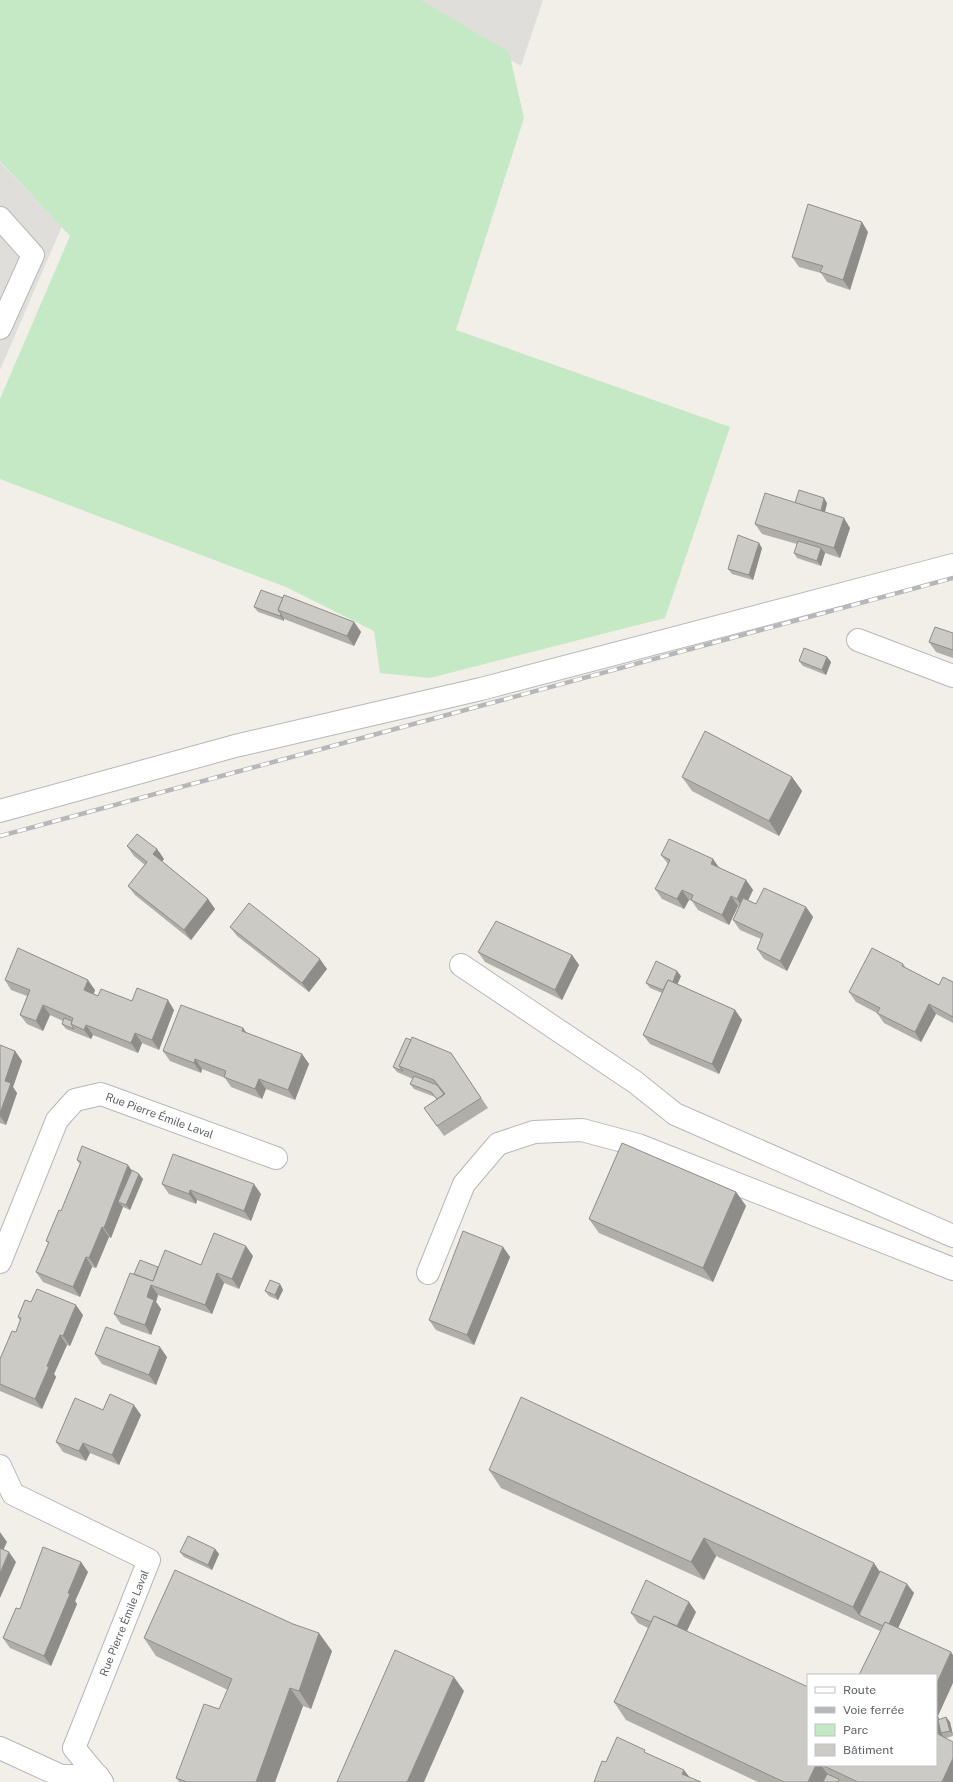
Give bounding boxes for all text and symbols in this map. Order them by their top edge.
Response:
street label: Rue Pierre Émile Laval [104,1090,215,1141]
street label: Rue Pierre Émile Laval [96,1568,151,1678]
legend [807,1674,937,1766]
text: Route [843,1683,876,1697]
text: Voie ferrée [843,1703,904,1717]
text: Parc [843,1723,868,1737]
text: Bâtiment [843,1743,894,1757]

